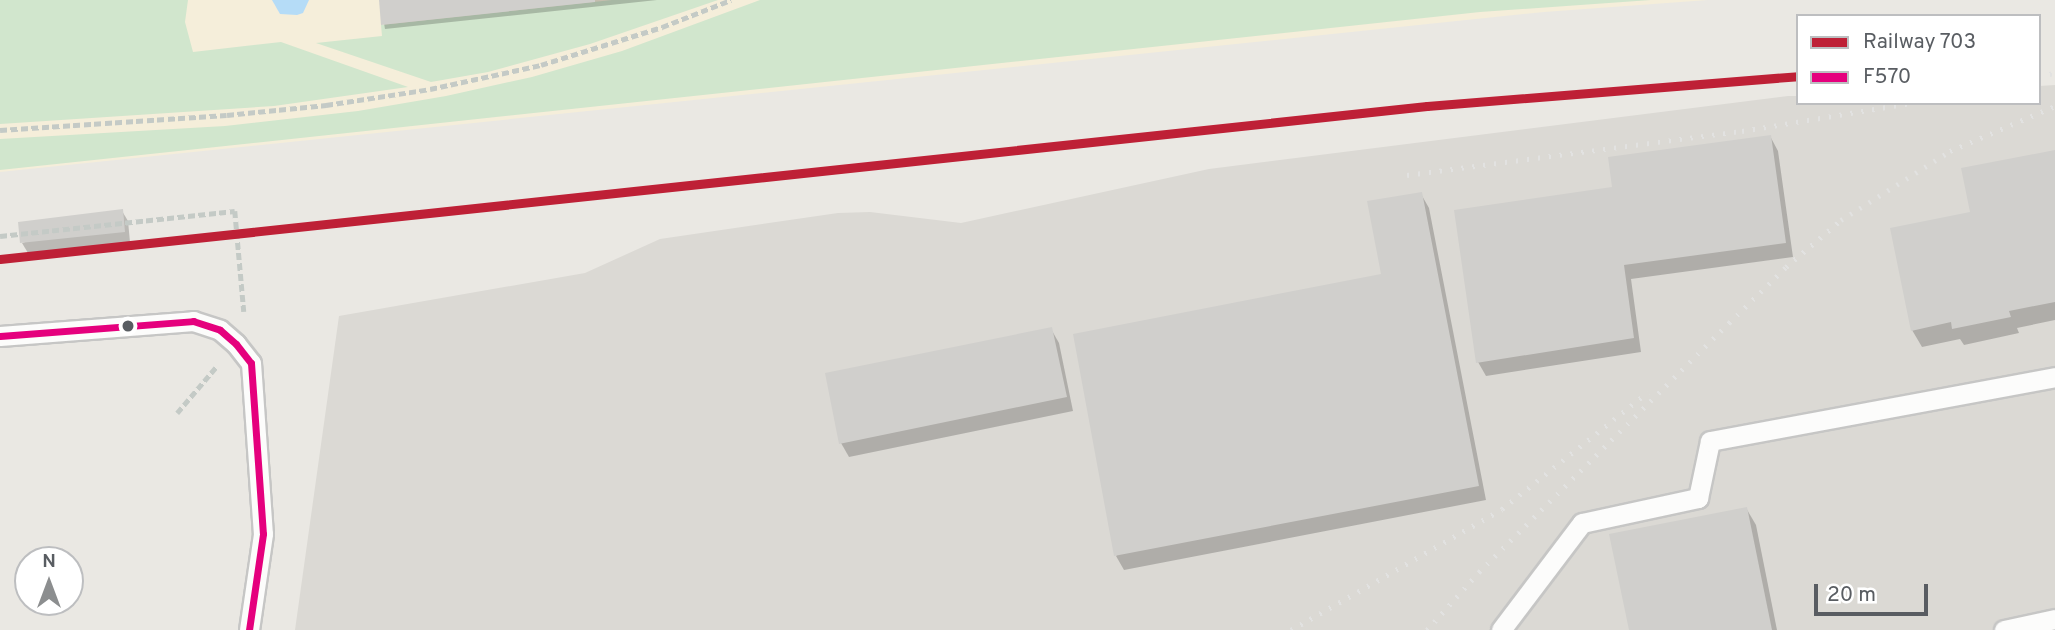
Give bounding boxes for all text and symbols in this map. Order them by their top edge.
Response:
legend [1796,14,2041,105]
text: Railway 703 [1863,29,1976,56]
text: F570 [1863,64,1911,91]
unlabelled marker [121,319,135,333]
north arrow [14,546,84,616]
text: N [42,550,56,574]
scale bar [1817,570,1931,614]
text: 20 m [1827,582,1876,609]

